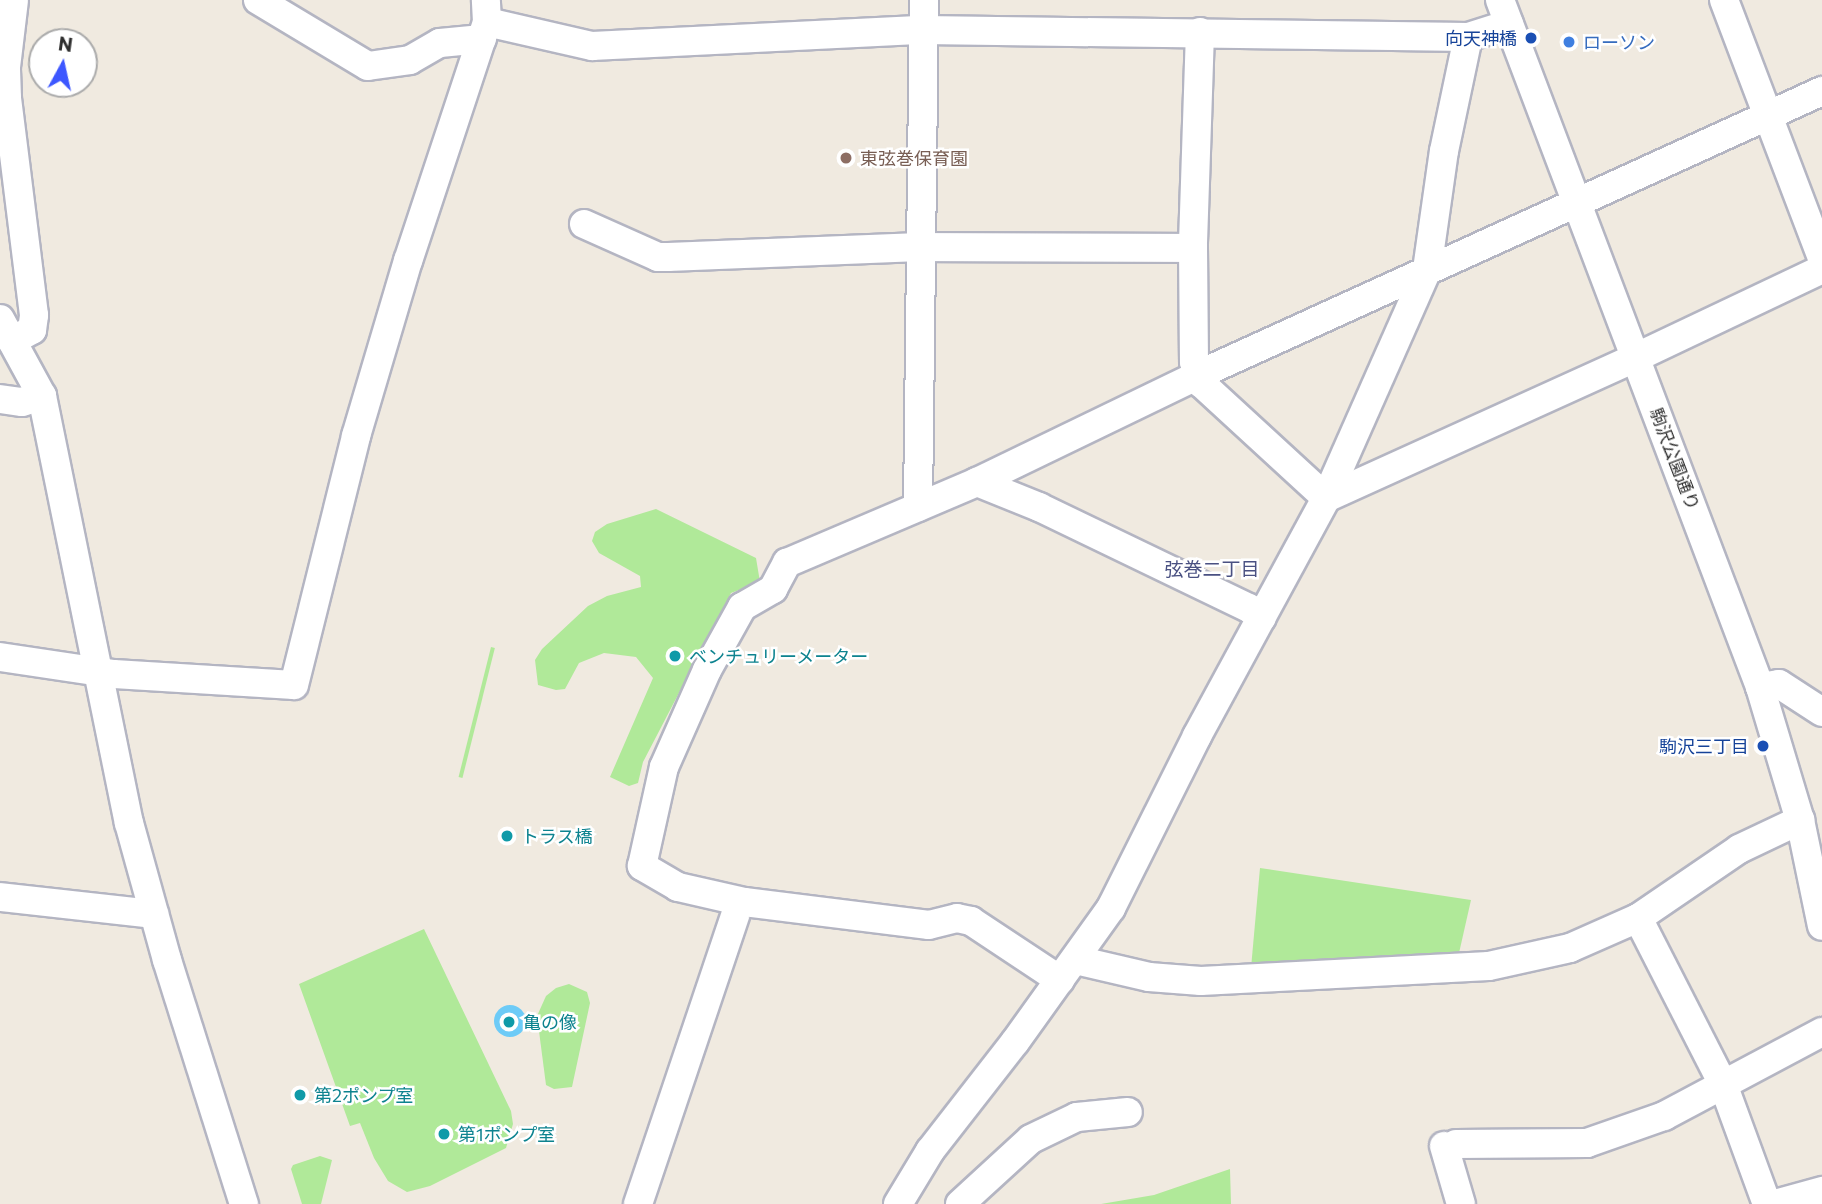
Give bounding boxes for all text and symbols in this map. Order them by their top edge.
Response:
place label: 向天神橋 [1445,27,1517,49]
north arrow [28,28,98,98]
marker: 向天神橋 [1523,30,1539,46]
text: N [57,31,74,56]
place label: ローソン [1583,31,1655,53]
marker: ローソン [1561,34,1577,50]
place label: 東弦巻保育園 [860,147,968,169]
marker: 東弦巻保育園 [838,150,854,166]
street label: 駒沢公園通り [1646,405,1704,513]
district label: 弦巻二丁目 [1165,558,1259,580]
place label: ベンチュリーメーター [689,645,869,667]
marker: ベンチュリーメーター [667,648,683,664]
place label: 駒沢三丁目 [1659,735,1749,757]
marker: 駒沢三丁目 [1755,738,1771,754]
place label: トラス橋 [521,825,593,847]
marker: トラス橋 [499,828,515,844]
place label: 亀の像 [523,1011,577,1033]
marker: 亀の像 [501,1014,517,1030]
place label: 第2ポンプ室 [314,1084,414,1106]
marker: 第2ポンプ室 [292,1087,308,1103]
place label: 第1ポンプ室 [458,1123,556,1145]
marker: 第1ポンプ室 [436,1126,452,1142]

